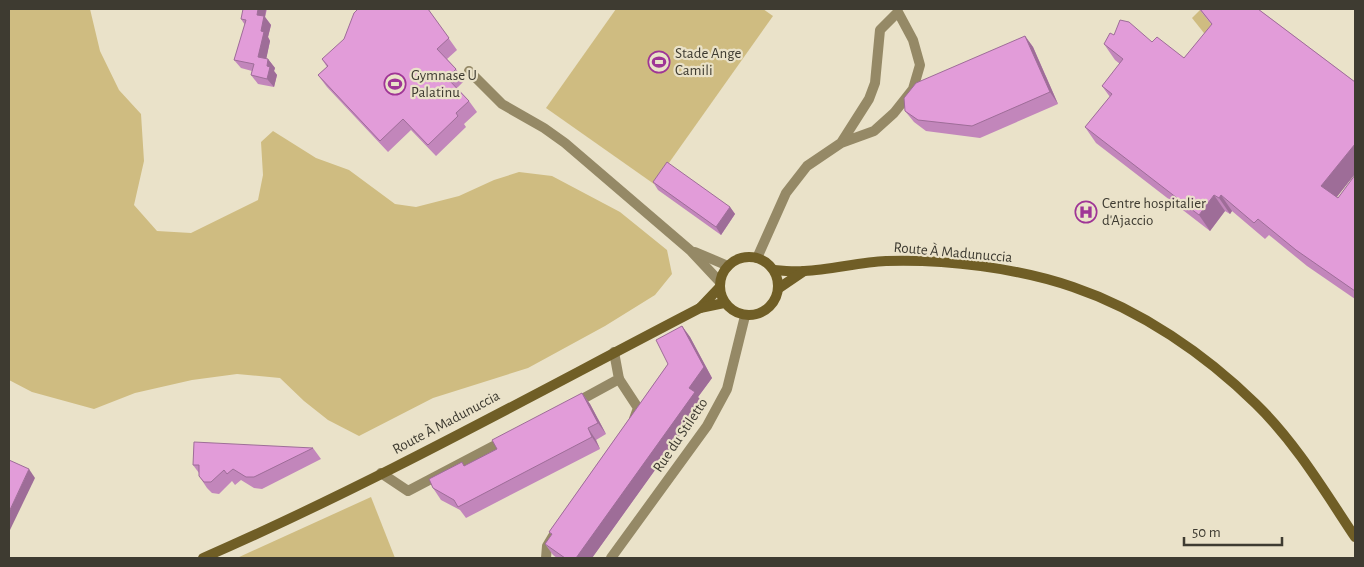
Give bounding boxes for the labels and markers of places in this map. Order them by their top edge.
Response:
place label: Stade Ange Camili [675,46,742,78]
sports icon: Stade Ange Camili [647,50,671,74]
place label: Gymnase U Palatinu [411,68,477,100]
sports icon: Gymnase U Palatinu [383,72,407,96]
place label: Centre hospitalier d'Ajaccio [1102,196,1206,228]
hospital icon: Centre hospitalier d'Ajaccio [1074,200,1098,224]

